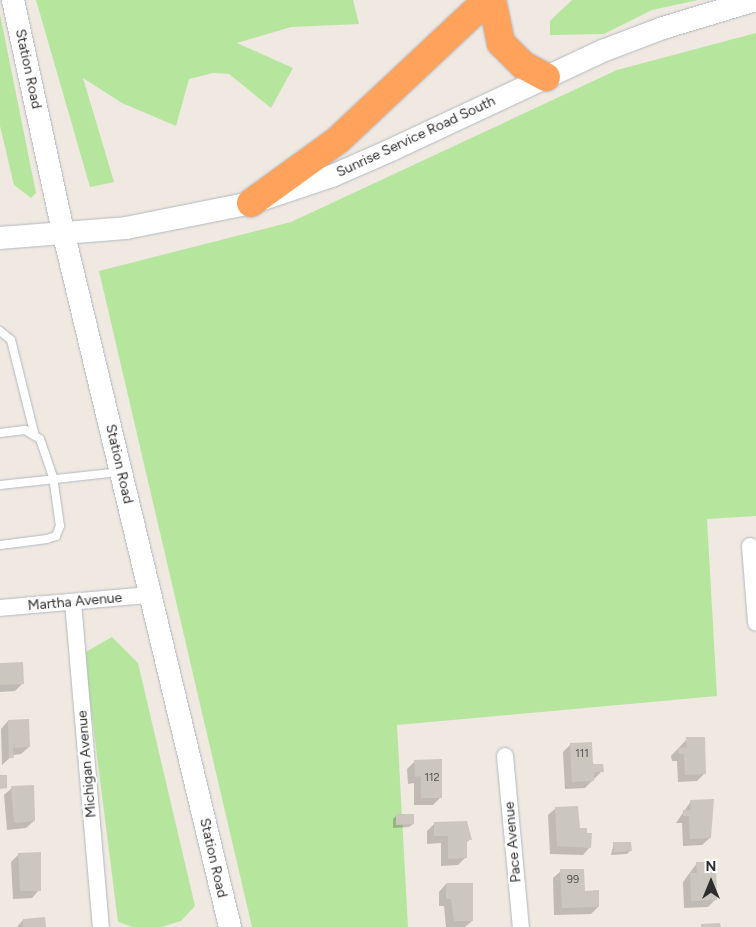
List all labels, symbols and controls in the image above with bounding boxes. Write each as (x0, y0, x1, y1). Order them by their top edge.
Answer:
street label: Station Road (11, 28, 45, 110)
street label: Sunrise Service Road South (334, 93, 498, 181)
street label: Station Road (102, 423, 136, 505)
street label: Martha Avenue (27, 590, 123, 614)
street label: Michigan Avenue (74, 710, 100, 818)
house number: 111 (575, 747, 589, 761)
house number: 112 (424, 771, 440, 785)
street label: Pace Avenue (501, 801, 525, 883)
street label: Station Road (196, 817, 230, 899)
north arrow (686, 857, 736, 907)
text: N (706, 858, 716, 875)
house number: 99 (567, 873, 579, 887)

